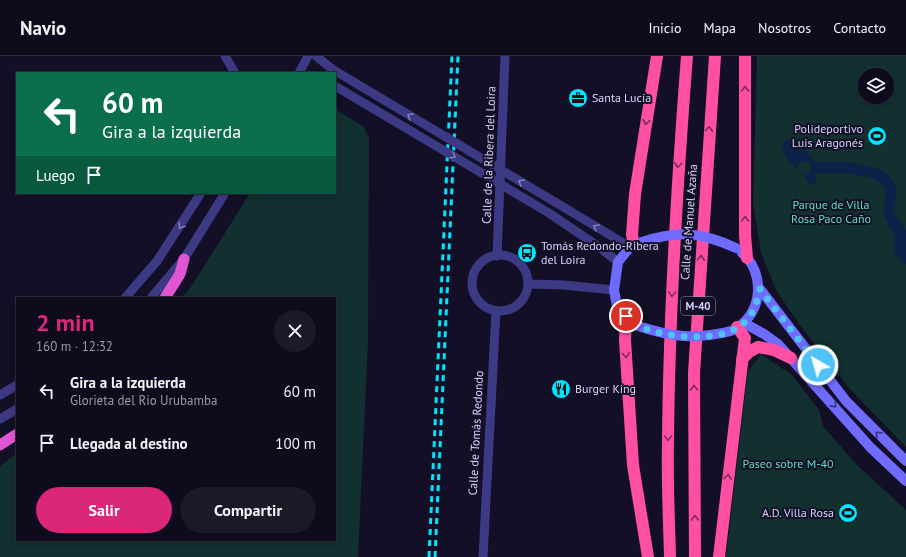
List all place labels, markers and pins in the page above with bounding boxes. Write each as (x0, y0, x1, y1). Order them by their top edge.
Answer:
office icon: Santa Lucía (567, 87, 589, 109)
place label: Santa Lucía (592, 90, 651, 105)
place label: Polideportivo Luis Aragonés (792, 121, 863, 150)
sports icon: Polideportivo Luis Aragonés (866, 125, 888, 147)
place label: Tomás Redondo-Ribera del Loira (541, 238, 659, 267)
bus stop icon: Tomás Redondo-Ribera del Loira (516, 242, 538, 264)
pin (609, 299, 643, 333)
restaurant icon: Burger King (550, 378, 572, 400)
place label: Burger King (575, 381, 636, 396)
sports icon: A.D. Villa Rosa (837, 502, 859, 524)
place label: A.D. Villa Rosa (762, 505, 834, 520)

